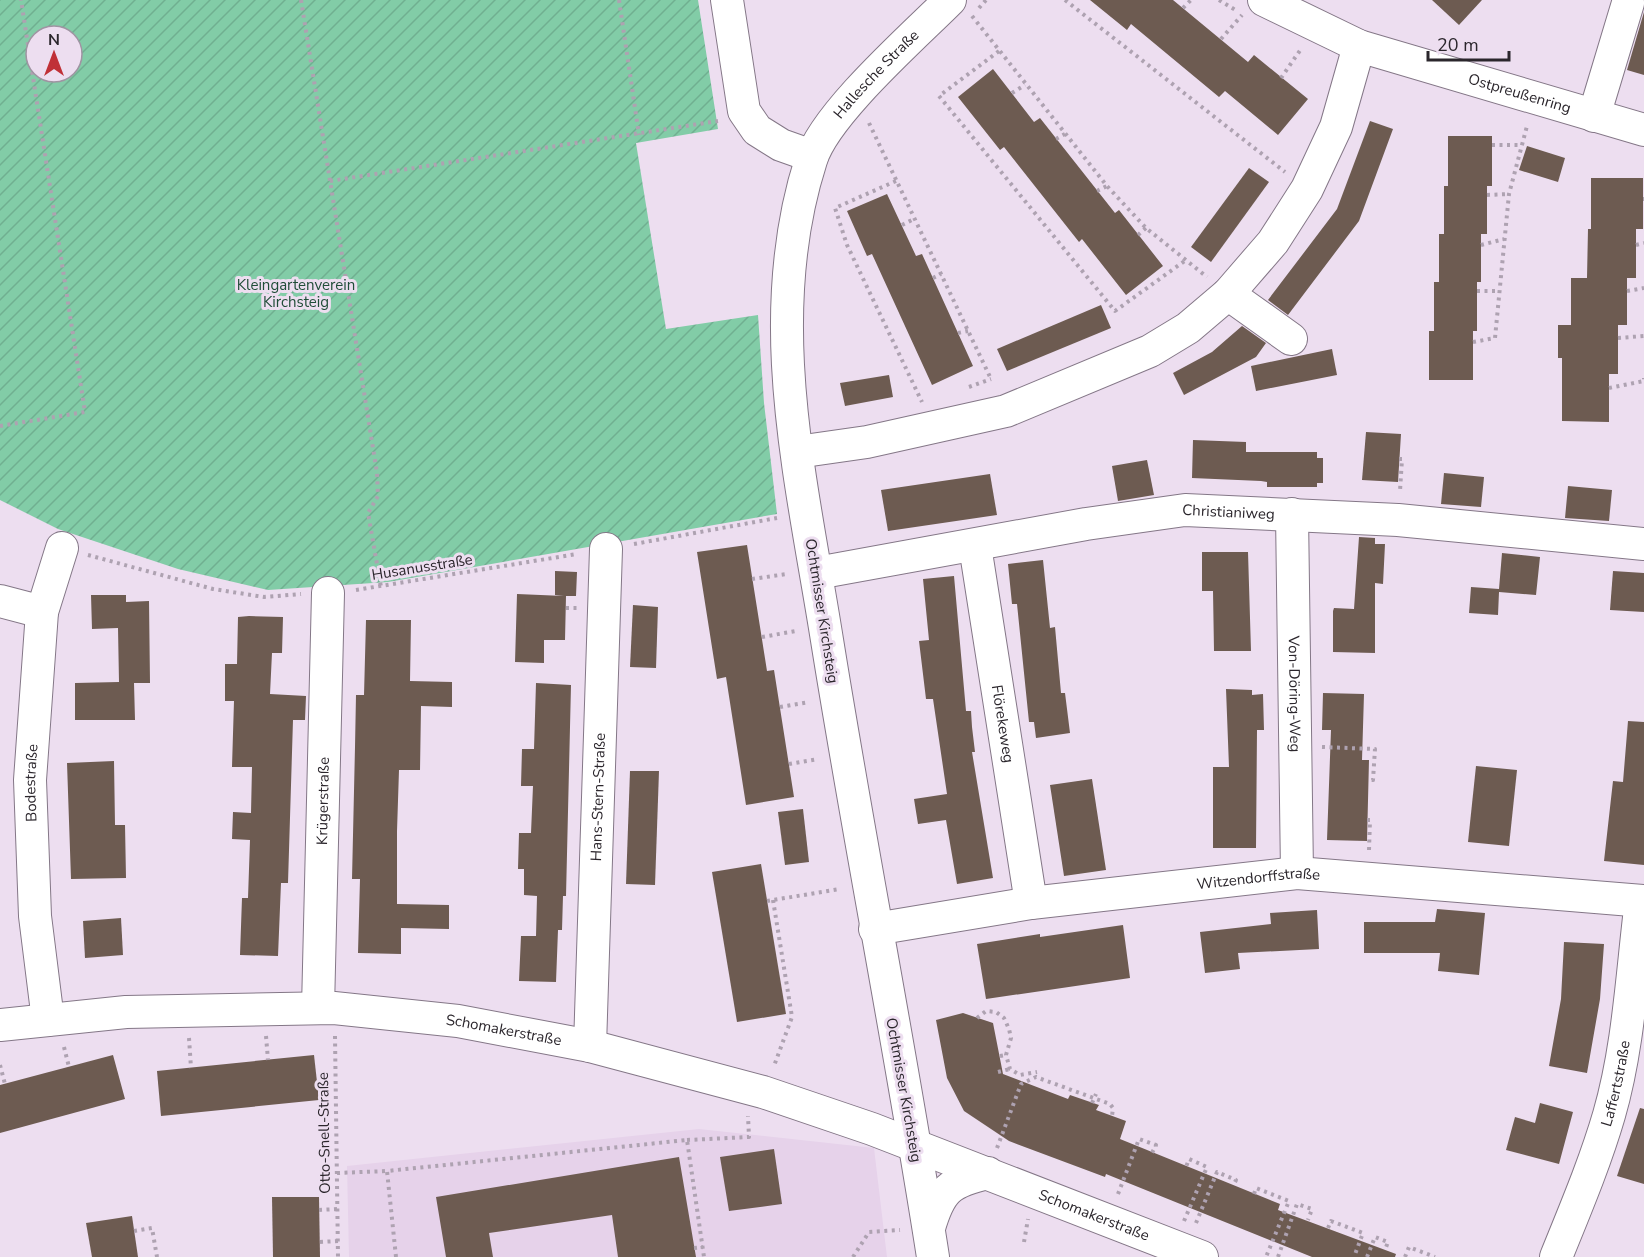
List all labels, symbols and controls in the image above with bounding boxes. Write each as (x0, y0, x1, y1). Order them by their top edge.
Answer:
north arrow (24, 24, 84, 84)
scale bar (1428, 24, 1509, 62)
street label: Hallesche Straße (829, 25, 923, 123)
text: N (48, 29, 60, 51)
text: 20 m (1437, 33, 1479, 57)
street label: Ostpreußenring (1466, 69, 1573, 118)
park label: Kleingartenverein Kirchsteig (237, 275, 355, 312)
street label: Christianiweg (1182, 500, 1275, 524)
street label: Ochtmisser Kirchsteig (801, 537, 843, 685)
street label: Husanusstraße (370, 549, 474, 585)
street label: Von-Döring-Weg (1284, 635, 1305, 752)
street label: Flörekeweg (987, 683, 1019, 764)
street label: Hans-Stern-Straße (586, 733, 610, 862)
street label: Bodestraße (20, 743, 43, 822)
street label: Krügerstraße (312, 757, 334, 845)
street label: Witzendorffstraße (1196, 863, 1321, 894)
street label: Schomakerstraße (445, 1010, 563, 1050)
street label: Ochtmisser Kirchsteig (881, 1016, 927, 1164)
street label: Laffertstraße (1596, 1039, 1635, 1129)
street label: Otto-Snell-Straße (313, 1072, 335, 1194)
street label: Schomakerstraße (1036, 1185, 1152, 1246)

